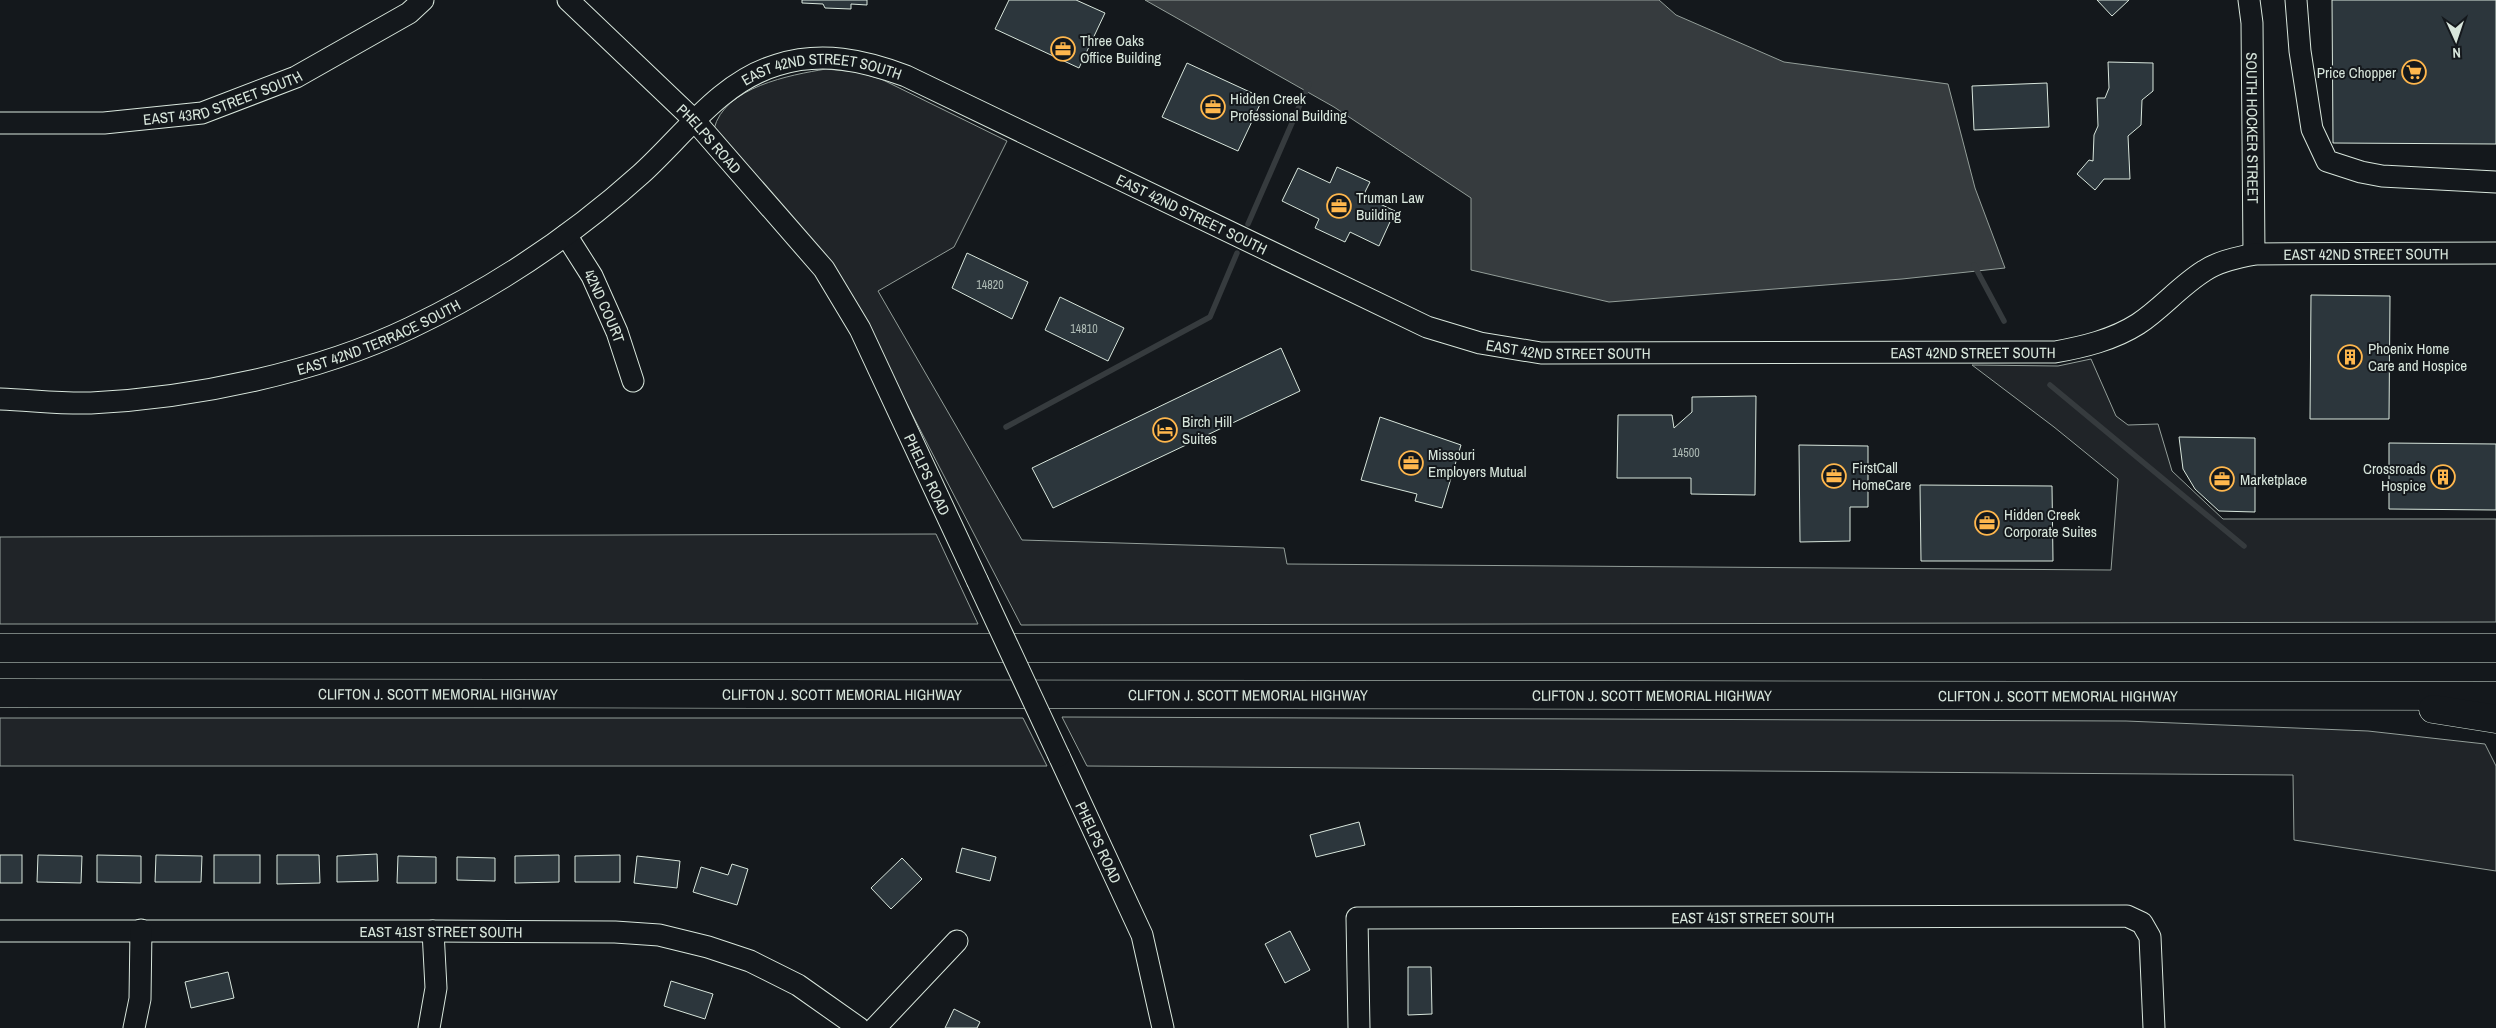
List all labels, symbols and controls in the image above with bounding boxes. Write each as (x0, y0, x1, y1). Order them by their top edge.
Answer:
north arrow (2431, 15, 2481, 65)
place label: Three Oaks Office Building (1080, 30, 1161, 68)
office icon: Three Oaks Office Building (1050, 36, 1076, 62)
text: N (2452, 44, 2461, 62)
street label: EAST 42ND STREET SOUTH (737, 48, 905, 90)
street label: SOUTH HOCKER STREET (2242, 52, 2264, 204)
supermarket icon: Price Chopper (2401, 59, 2427, 85)
place label: Price Chopper (2317, 62, 2396, 83)
street label: EAST 43RD STREET SOUTH (142, 65, 306, 129)
place label: Hidden Creek Professional Building (1230, 88, 1347, 126)
office icon: Hidden Creek Professional Building (1200, 94, 1226, 120)
street label: PHELPS ROAD (672, 99, 747, 178)
street label: EAST 42ND STREET SOUTH (1113, 168, 1271, 259)
place label: Truman Law Building (1356, 187, 1424, 225)
office icon: Truman Law Building (1326, 193, 1352, 219)
street label: EAST 42ND STREET SOUTH (2283, 243, 2449, 264)
street label: 42ND COURT (580, 265, 630, 346)
house number: 14820 (976, 277, 1004, 293)
street label: EAST 42ND TERRACE SOUTH (294, 294, 464, 380)
house number: 14810 (1070, 321, 1098, 337)
street label: EAST 42ND STREET SOUTH (1484, 334, 1651, 364)
place label: Phoenix Home Care and Hospice (2368, 338, 2467, 376)
street label: EAST 42ND STREET SOUTH (1890, 341, 2056, 363)
building icon: Phoenix Home Care and Hospice (2337, 344, 2363, 370)
place label: Birch Hill Suites (1182, 411, 1232, 449)
hotel icon: Birch Hill Suites (1152, 417, 1178, 443)
street label: PHELPS ROAD (900, 430, 956, 519)
place label: Missouri Employers Mutual (1428, 444, 1526, 482)
house number: 14500 (1672, 445, 1700, 461)
office icon: Missouri Employers Mutual (1398, 450, 1424, 476)
place label: FirstCall HomeCare (1852, 457, 1912, 495)
place label: Crossroads Hospice (2363, 458, 2426, 496)
office icon: FirstCall HomeCare (1821, 463, 1847, 489)
building icon: Crossroads Hospice (2430, 464, 2456, 490)
office icon: Marketplace (2209, 466, 2235, 492)
place label: Marketplace (2240, 469, 2307, 490)
place label: Hidden Creek Corporate Suites (2004, 504, 2097, 542)
office icon: Hidden Creek Corporate Suites (1974, 510, 2000, 536)
street label: CLIFTON J. SCOTT MEMORIAL HIGHWAY (318, 683, 559, 704)
street label: CLIFTON J. SCOTT MEMORIAL HIGHWAY (722, 683, 963, 705)
street label: CLIFTON J. SCOTT MEMORIAL HIGHWAY (1128, 684, 1369, 705)
street label: CLIFTON J. SCOTT MEMORIAL HIGHWAY (1532, 684, 1773, 706)
street label: CLIFTON J. SCOTT MEMORIAL HIGHWAY (1938, 685, 2179, 706)
street label: PHELPS ROAD (1071, 798, 1127, 886)
street label: EAST 41ST STREET SOUTH (1671, 906, 1834, 928)
street label: EAST 41ST STREET SOUTH (360, 921, 523, 942)

